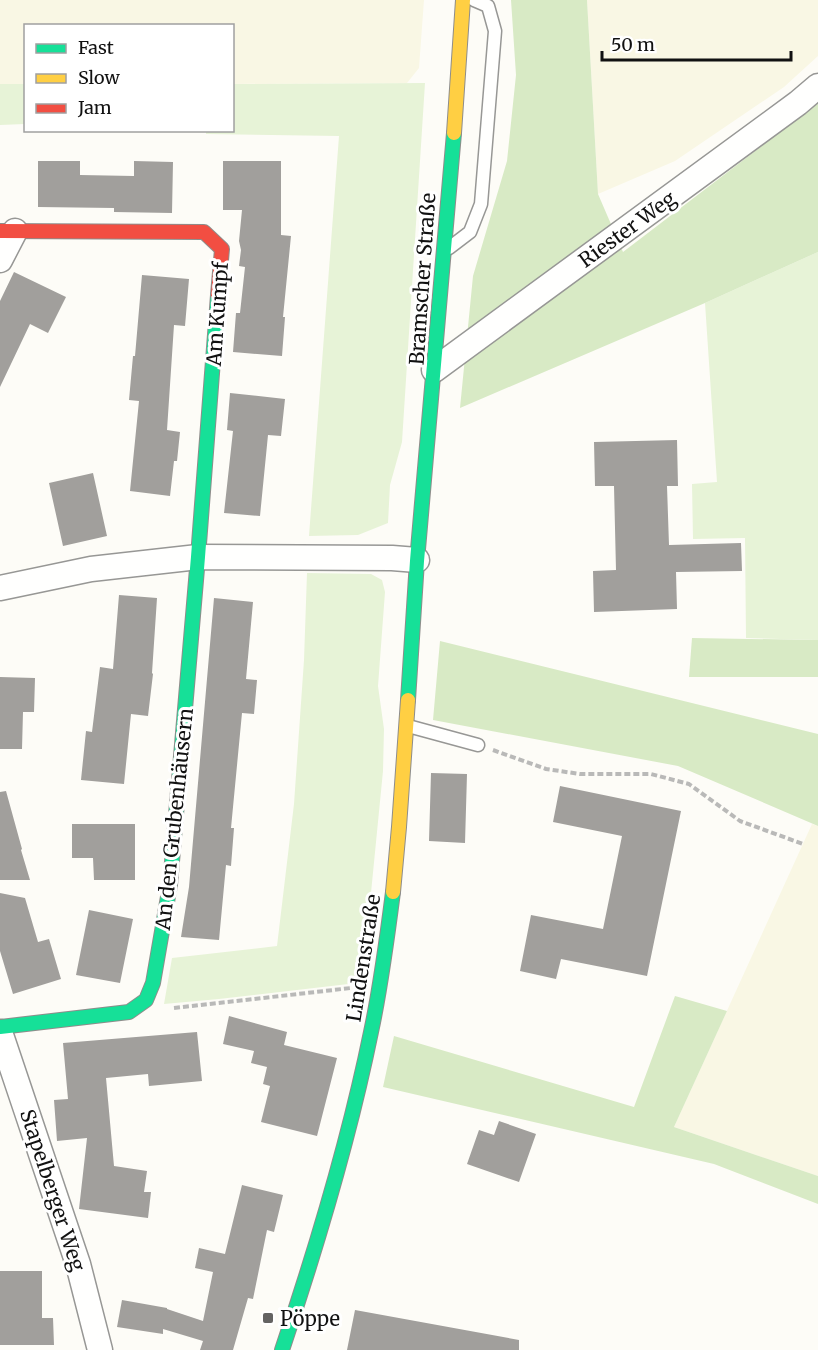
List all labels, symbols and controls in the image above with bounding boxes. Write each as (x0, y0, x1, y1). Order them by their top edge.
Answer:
legend (24, 24, 234, 132)
scale bar (602, 24, 791, 62)
text: 50 m (611, 33, 655, 56)
text: Fast (78, 36, 114, 59)
text: Slow (78, 66, 121, 89)
text: Jam (77, 96, 112, 119)
street label: Riester Weg (574, 185, 680, 273)
street label: Bramscher Straße (404, 192, 440, 366)
street label: Am Kumpf (201, 260, 233, 368)
street label: An den Grubenhäusern (150, 707, 198, 932)
street label: Lindenstraße (341, 892, 385, 1024)
street label: Stapelberger Weg (15, 1106, 91, 1274)
place label: Pöppe (280, 1306, 340, 1331)
marker: Pöppe (261, 1311, 275, 1325)

